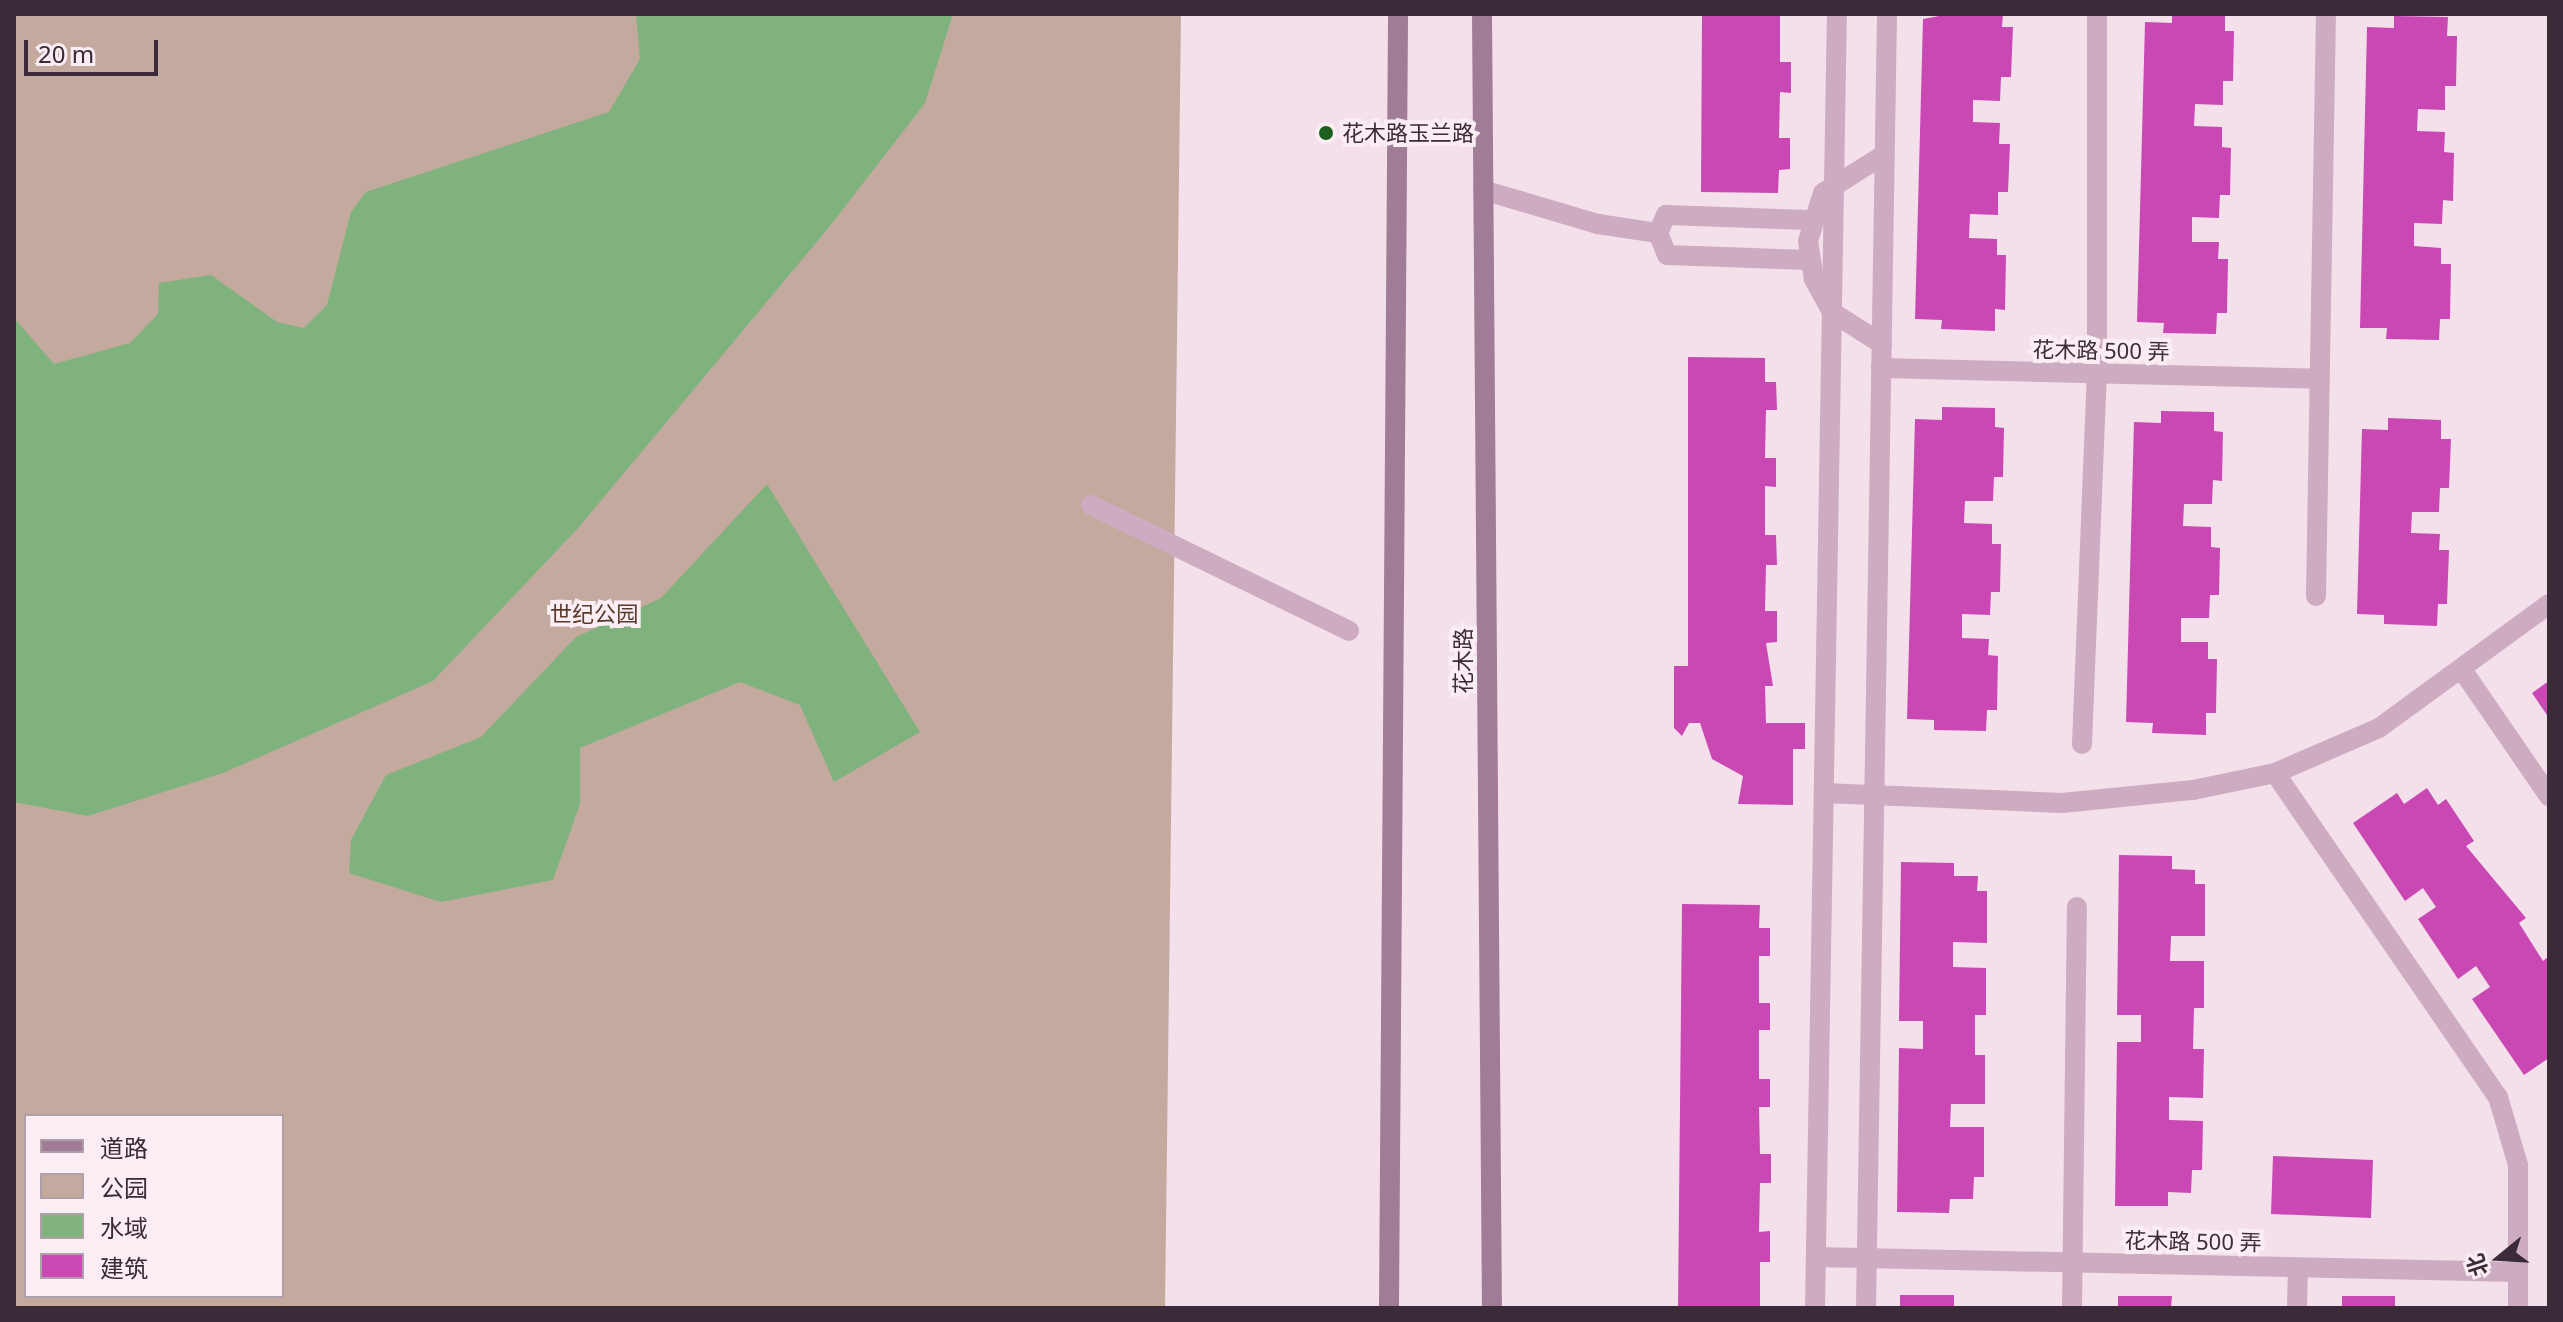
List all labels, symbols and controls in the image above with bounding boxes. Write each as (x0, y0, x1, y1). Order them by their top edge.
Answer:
scale bar (28, 24, 162, 74)
text: 20 m (38, 37, 94, 70)
place label: 花木路玉兰路 (1342, 120, 1474, 146)
marker: 花木路玉兰路 (1317, 124, 1335, 142)
street label: 花木路 500 弄 (2032, 336, 2170, 364)
park label: 世纪公园 (550, 601, 638, 627)
street label: 花木路 (1450, 628, 1476, 694)
legend (24, 1114, 284, 1298)
text: 道路 (100, 1131, 148, 1164)
text: 公园 (100, 1171, 148, 1204)
text: 水域 (100, 1211, 148, 1244)
north arrow (2459, 1218, 2539, 1298)
street label: 花木路 500 弄 (2124, 1227, 2262, 1255)
text: 北 (2459, 1250, 2494, 1281)
text: 建筑 (100, 1251, 148, 1284)

